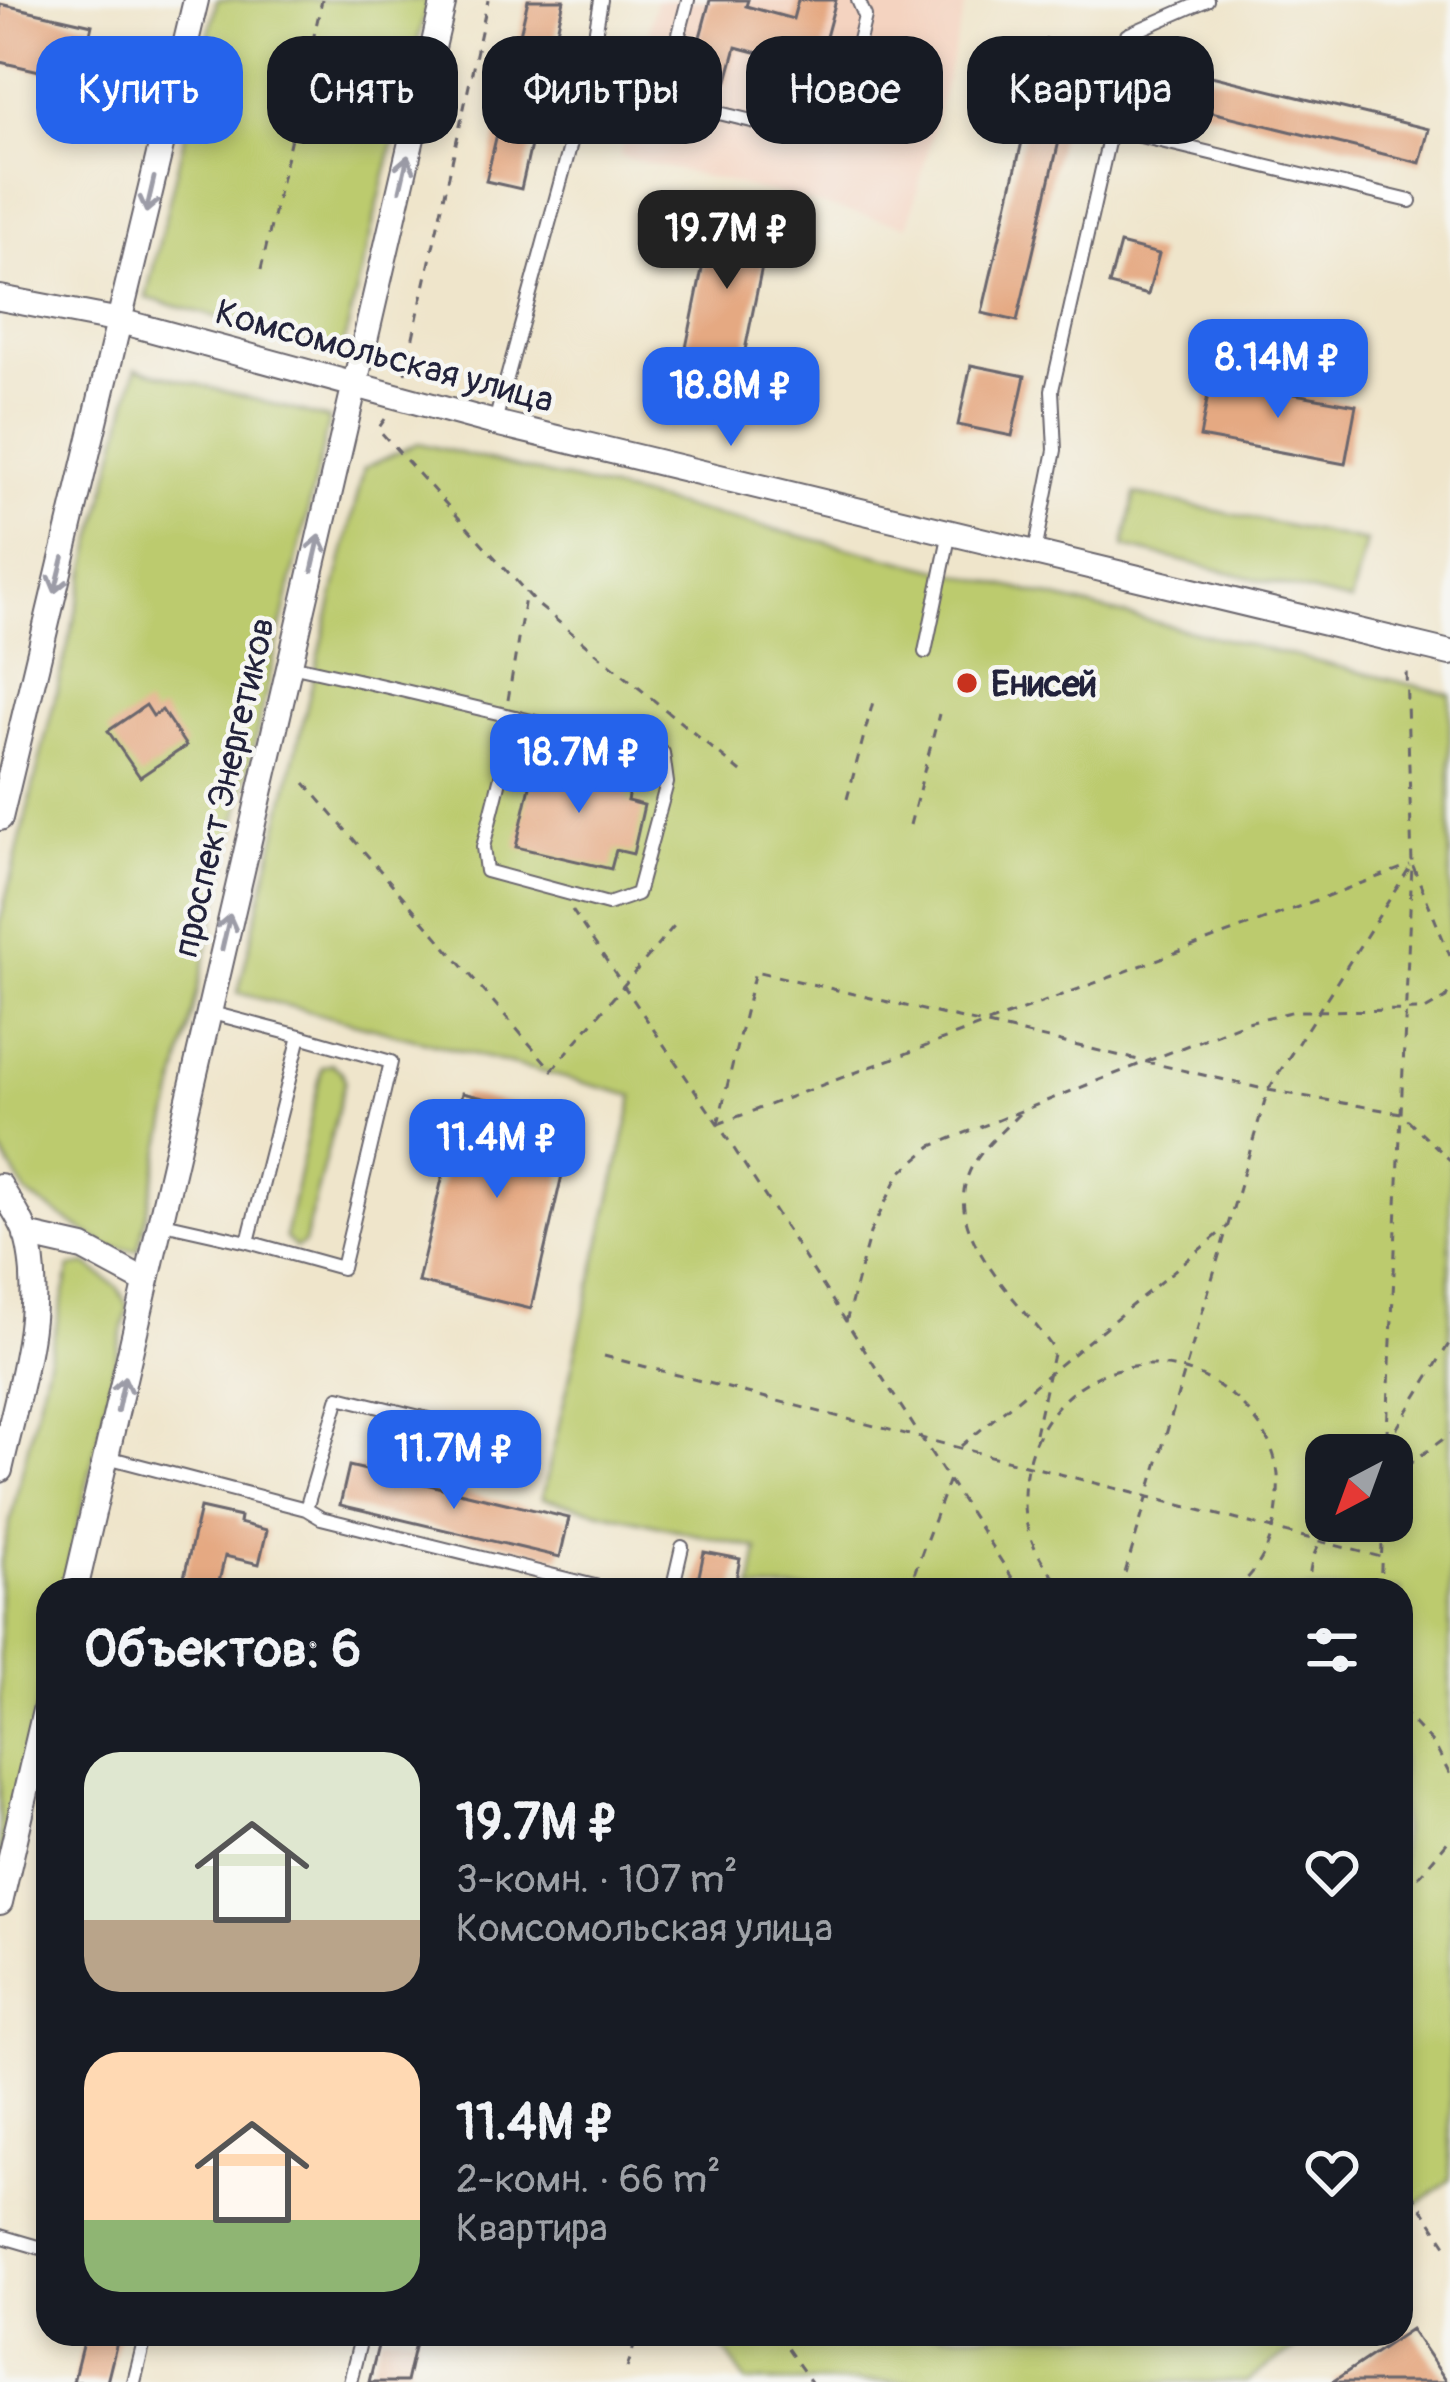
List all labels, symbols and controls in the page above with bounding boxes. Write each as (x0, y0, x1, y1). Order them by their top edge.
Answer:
chip: Купить (36, 36, 243, 144)
chip: Снять (267, 36, 458, 144)
chip: Фильтры (482, 36, 722, 144)
chip: Новое (746, 36, 943, 144)
chip: Квартира (967, 36, 1214, 144)
one-way arrow (394, 154, 416, 192)
one-way arrow (138, 176, 160, 214)
pin: 19.7M ₽ (616, 190, 838, 292)
text: 19.7M ₽ (665, 204, 789, 253)
street label: Комсомольская улица (211, 290, 558, 423)
pin: 8.14M ₽ (1167, 319, 1389, 421)
text: 8.14M ₽ (1215, 333, 1341, 382)
pin: 18.8M ₽ (620, 347, 842, 449)
text: 18.8M ₽ (669, 361, 793, 410)
one-way arrow (305, 534, 328, 572)
one-way arrow (46, 555, 69, 593)
street label: проспект Энергетиков (163, 613, 285, 962)
place label: Енисей (991, 662, 1097, 707)
marker: Енисей (954, 670, 980, 696)
pin: 18.7M ₽ (468, 714, 690, 816)
text: 18.7M ₽ (517, 728, 641, 777)
one-way arrow (216, 914, 238, 952)
pin: 11.4M ₽ (386, 1099, 608, 1201)
text: 11.4M ₽ (436, 1113, 558, 1162)
one-way arrow (110, 1376, 133, 1414)
pin: 11.7M ₽ (343, 1410, 565, 1512)
text: 11.7M ₽ (394, 1424, 514, 1473)
north arrow (1305, 1434, 1413, 1542)
map controls (1305, 1434, 1413, 1542)
icon: filters (1299, 1617, 1365, 1683)
text: Объектов: 6 (84, 1618, 361, 1682)
text: 19.7M ₽ (456, 1791, 619, 1855)
icon: home (180, 1800, 324, 1944)
icon: heart (1299, 1839, 1365, 1905)
text: 3-комн. · 107 m² (456, 1855, 738, 1904)
text: Комсомольская улица (456, 1904, 833, 1953)
text: 11.4M ₽ (456, 2091, 615, 2155)
icon: home (180, 2100, 324, 2244)
icon: heart (1299, 2139, 1365, 2205)
text: 2-комн. · 66 m² (456, 2155, 721, 2204)
text: Квартира (456, 2204, 608, 2253)

